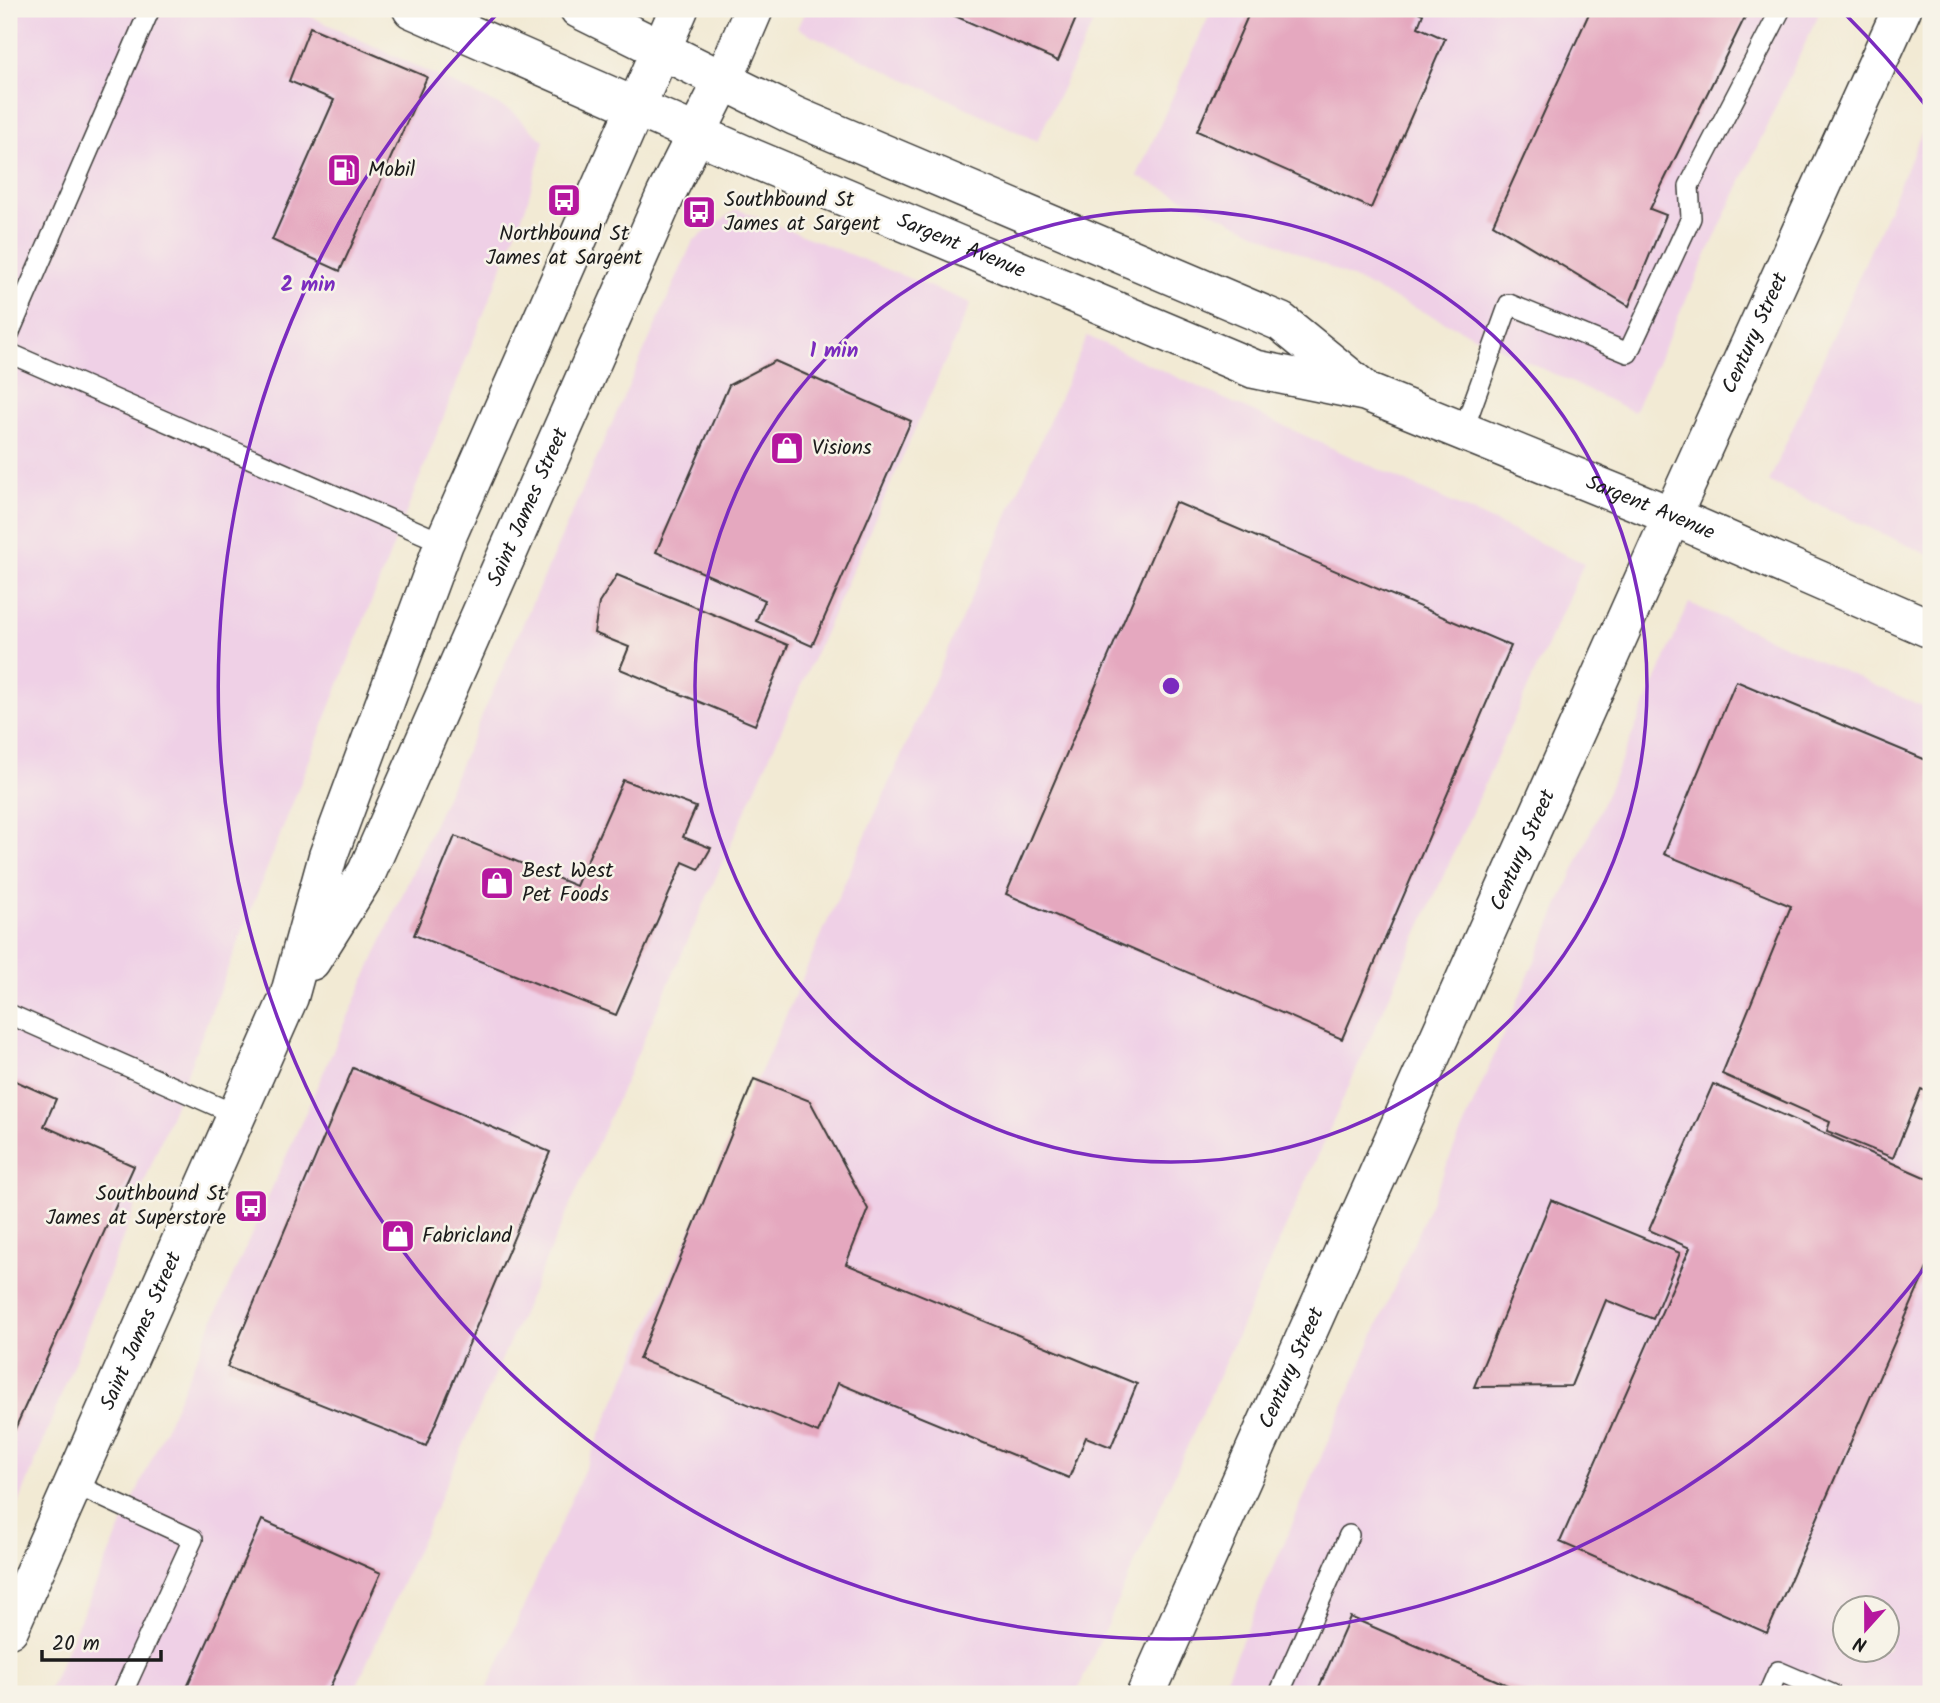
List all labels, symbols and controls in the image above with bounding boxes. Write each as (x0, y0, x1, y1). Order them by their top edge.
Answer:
fuel station icon: Mobil (325, 151, 363, 189)
place label: Mobil (368, 154, 415, 187)
bus stop icon: Northbound St James at Sargent (545, 181, 583, 219)
place label: Southbound St James at Sargent (724, 184, 881, 241)
bus stop icon: Southbound St James at Sargent (680, 193, 718, 231)
street label: Sargent Avenue (892, 204, 1031, 288)
place label: Northbound St James at Sargent (486, 218, 643, 275)
street label: Century Street (1713, 266, 1797, 399)
text: 2 min (281, 269, 335, 302)
text: 1 min (810, 335, 858, 368)
street label: Saint James Street (478, 422, 578, 592)
shop icon: Visions (768, 429, 806, 467)
place label: Visions (812, 432, 872, 465)
street label: Sargent Avenue (1581, 466, 1721, 549)
centre of rings (1159, 674, 1183, 698)
street label: Century Street (1481, 783, 1565, 916)
place label: Best West Pet Foods (522, 855, 614, 912)
shop icon: Best West Pet Foods (478, 864, 516, 902)
place label: Southbound St James at Superstore (46, 1178, 227, 1235)
bus stop icon: Southbound St James at Superstore (232, 1187, 270, 1225)
shop icon: Fabricland (379, 1217, 417, 1255)
place label: Fabricland (422, 1220, 512, 1253)
street label: Saint James Street (91, 1246, 191, 1415)
street label: Century Street (1250, 1301, 1333, 1434)
north arrow (1832, 1594, 1902, 1664)
scale bar (42, 1619, 161, 1663)
text: N (1850, 1627, 1872, 1659)
text: 20 m (52, 1628, 100, 1661)

